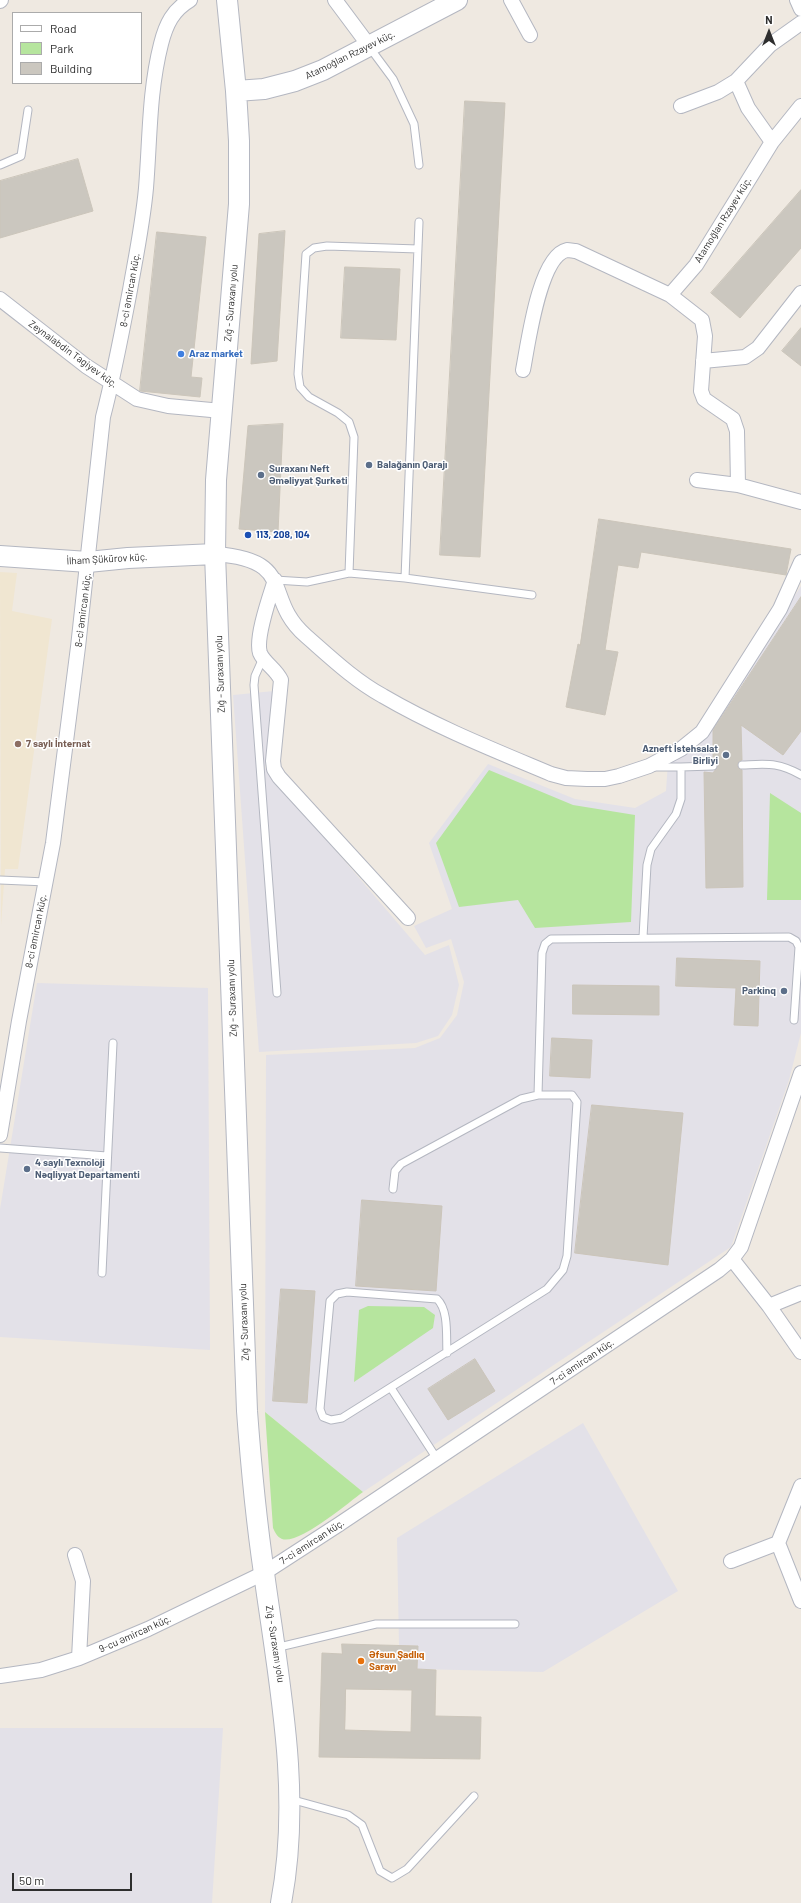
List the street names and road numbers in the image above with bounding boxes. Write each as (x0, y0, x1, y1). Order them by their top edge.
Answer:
street label: Atamoğlan Rzayev küç. (303, 28, 397, 82)
street label: Atamoğlan Rzayev küç. (692, 175, 754, 265)
street label: 8-ci Əmircan küç. (118, 252, 142, 328)
street label: Zığ - Suraxanı yolu (222, 264, 240, 342)
street label: Zeynalabdin Tagiyev küç. (26, 318, 120, 390)
street label: İlham Şükürov küç. (66, 551, 148, 567)
street label: 8-ci Əmircan küç. (72, 572, 94, 648)
street label: Zığ - Suraxanı yolu (213, 635, 227, 713)
street label: 8-ci Əmircan küç. (23, 893, 49, 969)
street label: Zığ - Suraxanı yolu (225, 959, 239, 1037)
street label: Zığ - Suraxanı yolu (237, 1283, 251, 1361)
street label: 7-ci Əmircan küç. (548, 1336, 616, 1388)
street label: 7-ci Əmircan küç. (277, 1517, 347, 1567)
street label: Zığ - Suraxanı yolu (263, 1605, 287, 1683)
street label: 9-cu Əmircan küç. (97, 1613, 173, 1655)

